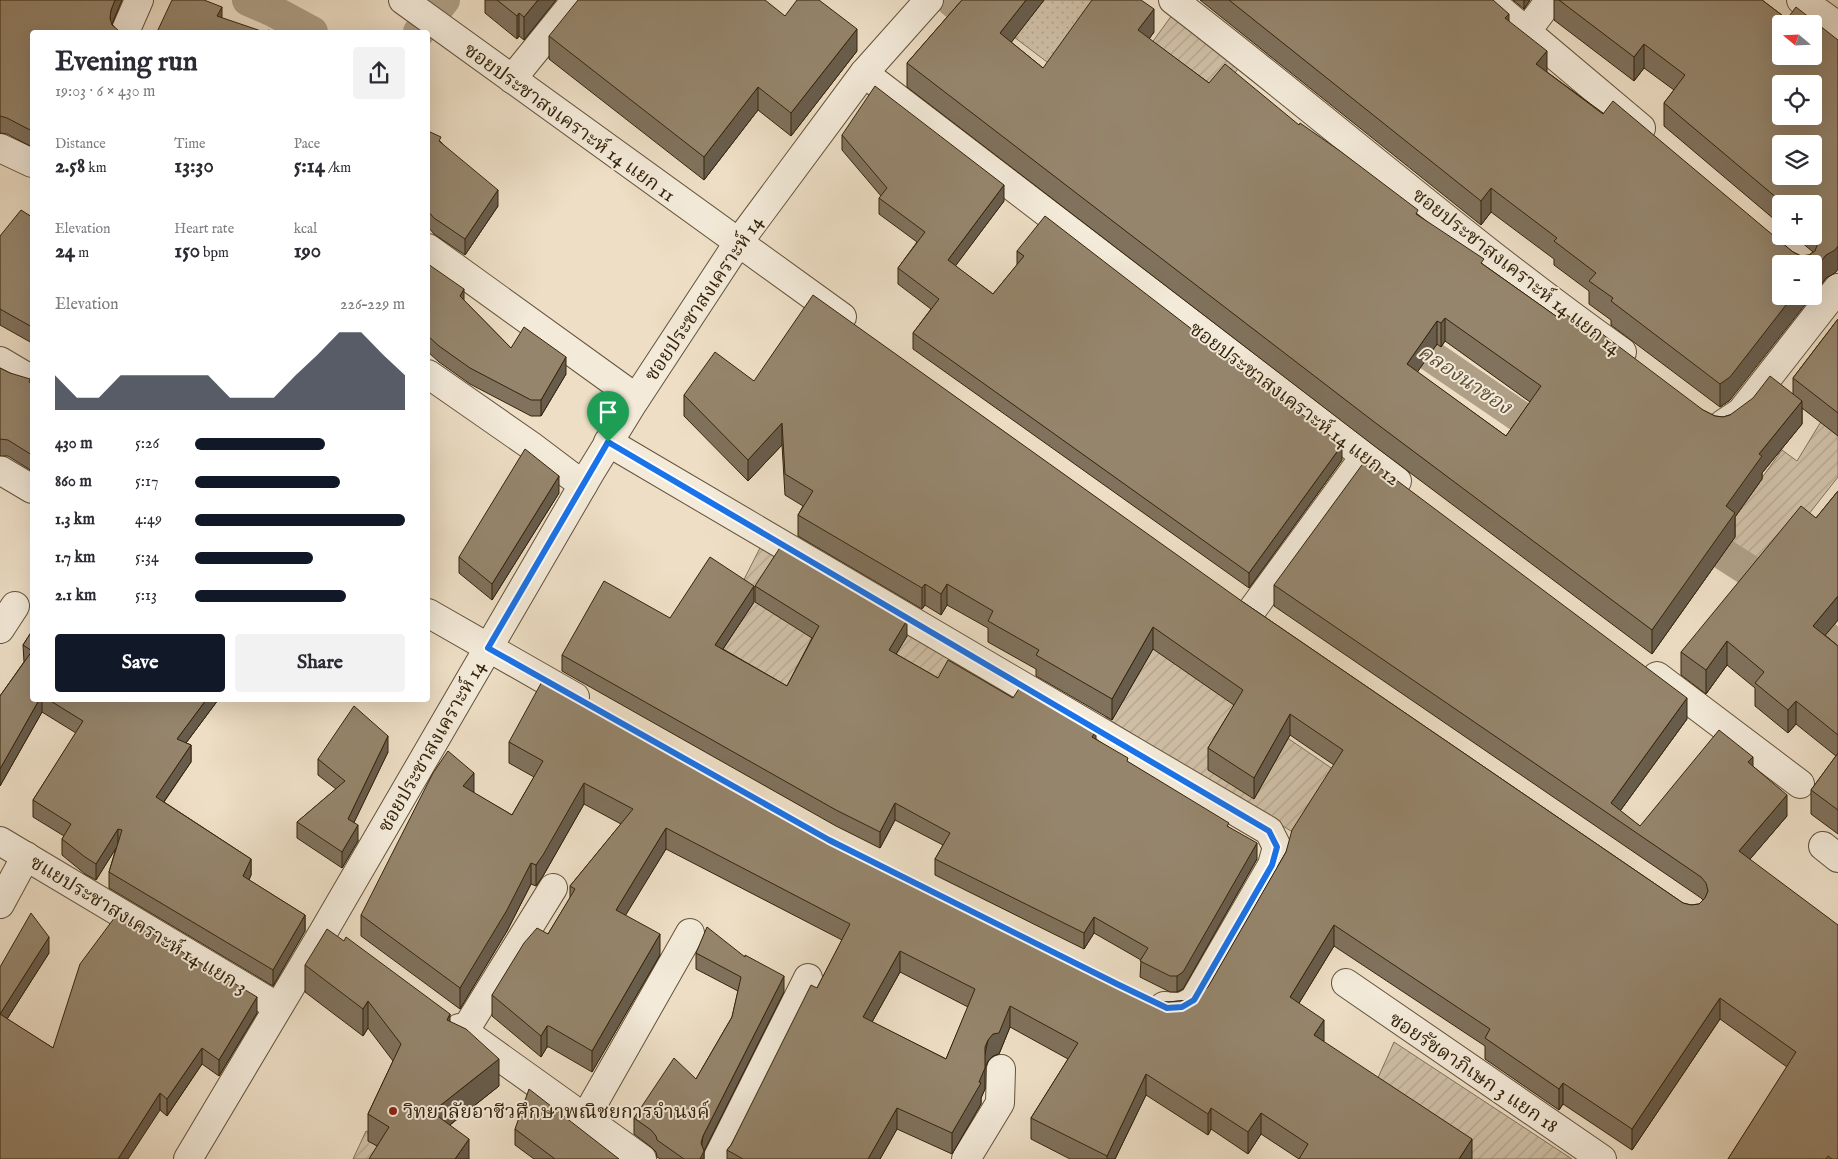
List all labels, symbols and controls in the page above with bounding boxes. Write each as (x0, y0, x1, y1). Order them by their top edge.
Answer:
north arrow (1772, 15, 1822, 65)
map controls (1772, 15, 1822, 305)
street label: ซอยประชาสงเคราะห์ 14 แยก 11 (458, 38, 680, 208)
text: Evening run (55, 45, 198, 80)
button: share (353, 47, 405, 99)
button: locate (1772, 75, 1822, 125)
text: 19:03 · 6 × 430 m (55, 82, 155, 102)
text: Distance (55, 135, 106, 153)
text: Time (174, 135, 205, 153)
text: Pace (294, 135, 320, 153)
button: layers (1772, 135, 1822, 185)
text: 2.58 (55, 153, 85, 180)
text: 13:30 (174, 153, 214, 180)
text: 5:14 (294, 153, 325, 180)
text: km (85, 159, 107, 177)
text: /km (325, 159, 351, 177)
street label: ซอยประชาสงเคราะห์ 14 แยก 14 (1407, 183, 1626, 362)
button: + (1772, 195, 1822, 245)
street label: ซอยประชาสงเคราะห์ 14 (639, 211, 769, 387)
text: Elevation (55, 220, 111, 238)
text: Heart rate (174, 220, 234, 238)
text: kcal (294, 220, 317, 238)
text: 24 (55, 238, 75, 265)
text: 150 (174, 238, 200, 265)
text: 190 (294, 238, 321, 265)
text: m (75, 244, 89, 262)
text: bpm (200, 244, 229, 262)
button: − (1772, 255, 1822, 305)
text: Elevation (55, 295, 118, 315)
text: 226–229 m (340, 295, 405, 315)
street label: ซอยประชาสงเคราะห์ 14 แยก 12 (1184, 317, 1404, 492)
water label: คลองนาซอง (1412, 339, 1517, 422)
pin (587, 391, 629, 442)
icon: arrive (594, 398, 622, 426)
text: 430 m (55, 434, 93, 454)
text: 5:26 (135, 434, 159, 454)
text: 860 m (55, 472, 92, 492)
text: 5:17 (135, 472, 158, 492)
text: 1.3 km (55, 510, 95, 530)
text: 4:49 (135, 510, 162, 530)
text: 1.7 km (55, 548, 95, 568)
text: 5:34 (135, 548, 159, 568)
text: 2.1 km (55, 586, 96, 606)
text: 5:13 (135, 586, 157, 606)
button: Save (55, 634, 225, 692)
button: Share (235, 634, 405, 692)
street label: ซอยประชาสงเคราะห์ 14 (373, 656, 492, 837)
street label: ซแยประชาสงเคราะห์ 14 แยก 3 (25, 850, 252, 1000)
street label: ซอยรัชดาภิเษก 3 แยก 18 (1384, 1007, 1562, 1139)
place label: วิทยาลัยอาชีวศึกษาพณิชยการจำนงค์ (403, 1100, 710, 1125)
marker: วิทยาลัยอาชีวศึกษาพณิชยการจำนงค์ (387, 1105, 399, 1117)

